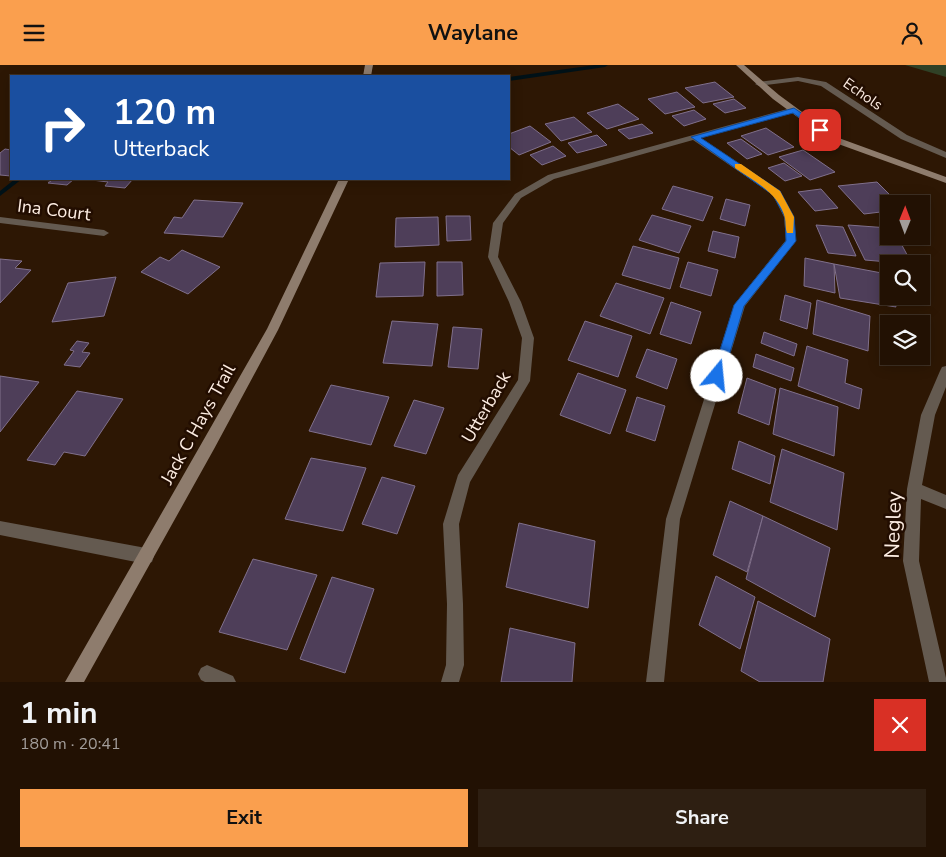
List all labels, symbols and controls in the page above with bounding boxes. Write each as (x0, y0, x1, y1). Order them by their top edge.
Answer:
text: Waylane (428, 18, 518, 48)
icon: menu (20, 19, 48, 47)
icon: person (898, 19, 926, 47)
street label: Echols (839, 73, 887, 115)
text: 120 m (113, 89, 216, 136)
icon: right (30, 95, 95, 160)
pin (799, 109, 841, 151)
icon: arrive (806, 116, 834, 144)
text: Utterback (113, 134, 209, 164)
street label: Ina Court (16, 194, 93, 226)
north arrow (880, 195, 930, 245)
map controls (880, 195, 930, 365)
button: search (880, 255, 930, 305)
button: layers (880, 315, 930, 365)
position arrow (690, 349, 742, 401)
street label: Jack C Hays Trail (154, 359, 241, 489)
street label: Utterback (456, 366, 517, 447)
street label: Negley (878, 491, 908, 559)
text: 1 min (20, 693, 98, 734)
button: close (874, 699, 926, 751)
text: 180 m · 20:41 (20, 733, 121, 755)
button: Exit (20, 789, 468, 847)
button: Share (478, 789, 926, 847)

